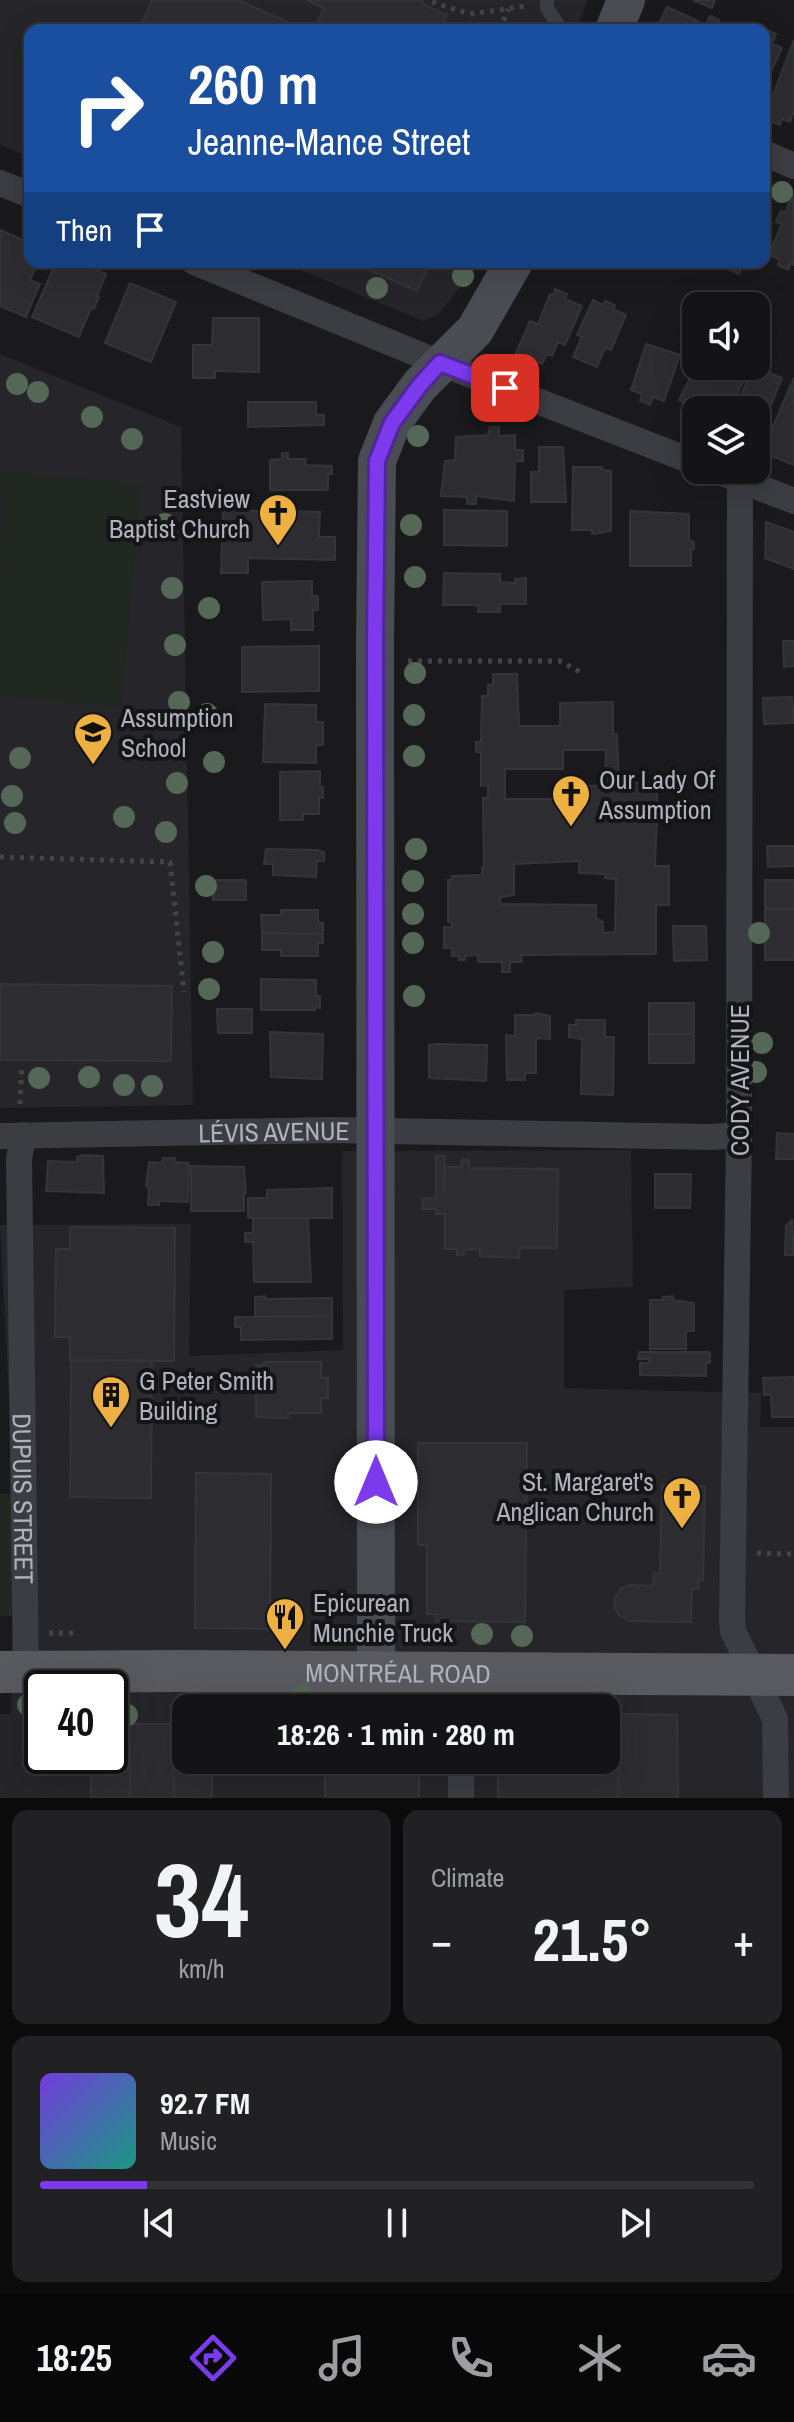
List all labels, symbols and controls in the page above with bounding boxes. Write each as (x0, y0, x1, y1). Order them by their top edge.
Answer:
text: 260 m (188, 46, 318, 121)
icon: right (56, 56, 160, 160)
text: Jeanne-Mance Street (188, 118, 470, 166)
icon: arrive (128, 208, 172, 252)
text: Then (56, 210, 112, 250)
map controls (682, 292, 770, 484)
button: sound (682, 292, 770, 380)
pin (471, 354, 539, 422)
icon: arrive (483, 366, 527, 410)
button: layers (682, 396, 770, 484)
place label: Eastview Baptist Church (109, 481, 251, 546)
church icon: Eastview Baptist Church (257, 492, 299, 547)
place label: Assumption School (120, 700, 234, 765)
school or university icon: Assumption School (72, 711, 114, 766)
place label: Our Lady Of Assumption (598, 762, 715, 827)
church icon: Our Lady Of Assumption (550, 773, 592, 828)
street label: CODY AVENUE (722, 1004, 757, 1156)
street label: LÉVIS AVENUE (198, 1112, 350, 1150)
place label: G Peter Smith Building (139, 1363, 274, 1428)
building icon: G Peter Smith Building (90, 1374, 132, 1429)
street label: DUPUIS STREET (5, 1413, 42, 1584)
position arrow (334, 1440, 418, 1524)
place label: St. Margaret's Anglican Church (495, 1464, 654, 1529)
church icon: St. Margaret's Anglican Church (661, 1475, 703, 1530)
place label: Epicurean Munchie Truck (313, 1585, 453, 1650)
restaurant icon: Epicurean Munchie Truck (264, 1596, 306, 1651)
street label: MONTRÉAL ROAD (305, 1654, 491, 1691)
speed limit sign: 40 (24, 1670, 128, 1774)
text: 18:26 · 1 min · 280 m (277, 1714, 515, 1754)
text: 34 (154, 1829, 249, 1969)
text: Climate (431, 1860, 504, 1895)
text: 21.5° (533, 1899, 652, 1980)
text: − (431, 1910, 452, 1970)
text: + (733, 1910, 754, 1970)
text: km/h (178, 1951, 225, 1986)
text: 92.7 FM (160, 2083, 250, 2123)
text: Music (160, 2123, 217, 2158)
icon: previous (137, 2201, 181, 2245)
icon: pause (375, 2201, 419, 2245)
icon: next (613, 2201, 657, 2245)
icon: directions (185, 2330, 241, 2386)
icon: music (314, 2330, 370, 2386)
icon: phone (443, 2330, 499, 2386)
icon: climate (572, 2330, 628, 2386)
icon: car (701, 2330, 757, 2386)
text: 18:25 (37, 2334, 112, 2382)

